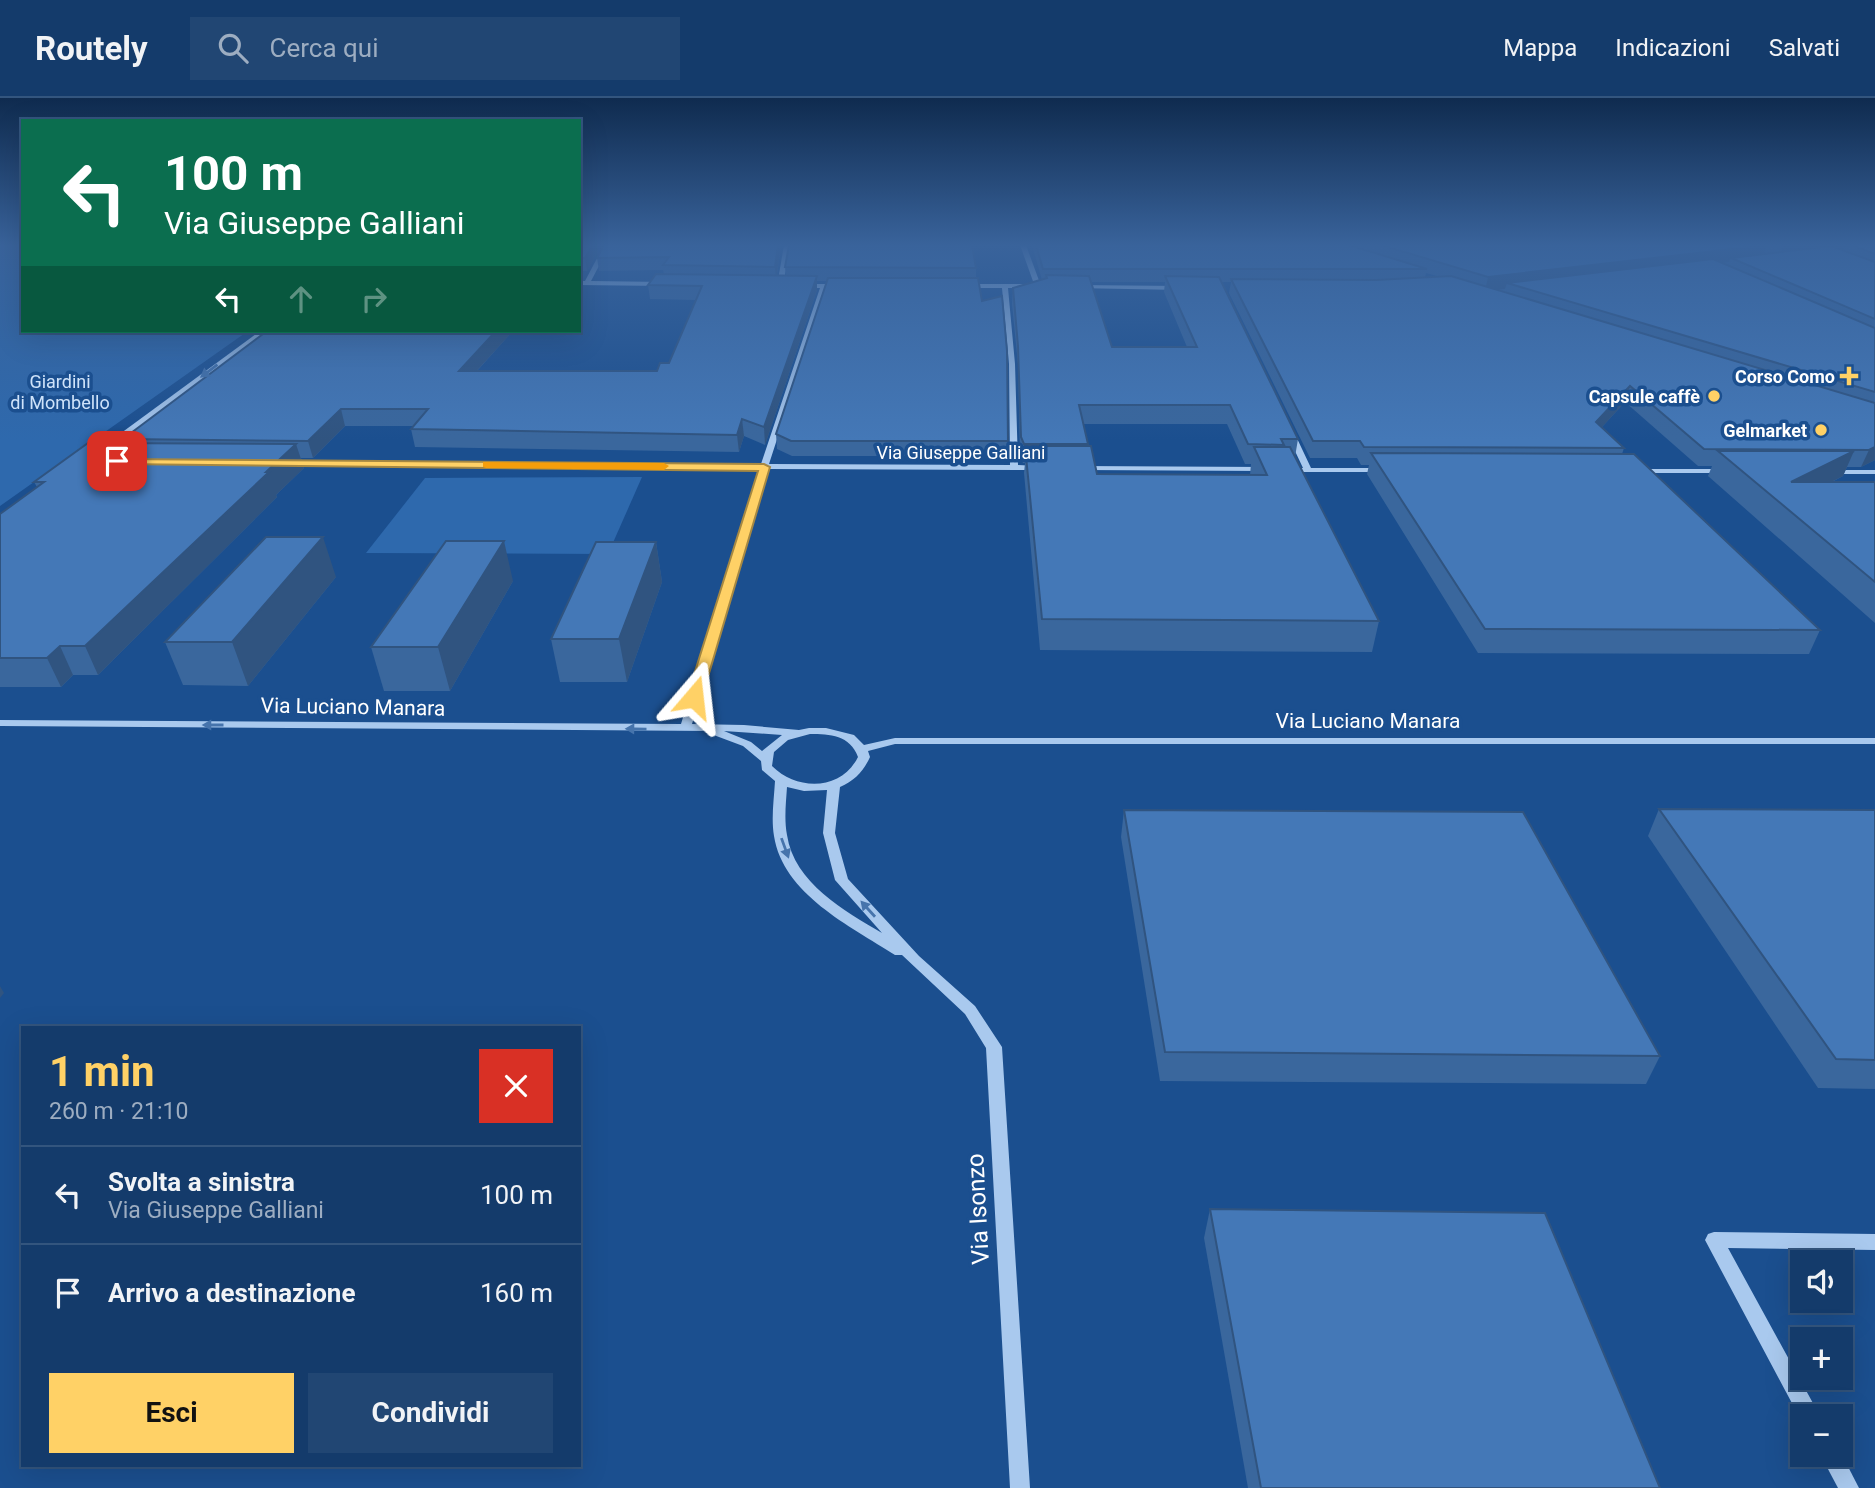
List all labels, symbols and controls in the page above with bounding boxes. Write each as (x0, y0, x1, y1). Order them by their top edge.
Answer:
search box (190, 17, 680, 80)
text: Routely (35, 29, 148, 68)
icon: search (214, 29, 252, 67)
text: Cerca qui (270, 33, 379, 63)
text: Mappa (1503, 34, 1577, 62)
text: Indicazioni (1615, 34, 1731, 62)
text: Salvati (1769, 34, 1840, 62)
text: 100 m (164, 145, 303, 202)
icon: left (49, 147, 140, 238)
text: Via Giuseppe Galliani (164, 204, 464, 242)
icon: left (209, 280, 247, 318)
icon: ahead (282, 280, 320, 318)
icon: right (355, 280, 393, 318)
one-way arrow (200, 364, 218, 378)
place label: Corso Como (1735, 366, 1835, 387)
marker: Corso Como (1841, 368, 1857, 384)
park label: Giardini di Mombello (10, 371, 110, 413)
place label: Capsule caffè (1589, 386, 1700, 407)
marker: Capsule caffè (1706, 388, 1722, 404)
place label: Gelmarket (1723, 420, 1807, 441)
marker: Gelmarket (1813, 422, 1829, 438)
pin (87, 431, 147, 491)
icon: arrive (98, 442, 136, 480)
street label: Via Giuseppe Galliani (876, 442, 1046, 463)
position arrow (657, 660, 731, 734)
street label: Via Luciano Manara (260, 693, 446, 721)
street label: Via Luciano Manara (1276, 709, 1460, 733)
one-way arrow (202, 719, 224, 731)
one-way arrow (625, 723, 647, 735)
one-way arrow (780, 838, 791, 859)
one-way arrow (861, 901, 876, 918)
text: 1 min (49, 1047, 155, 1096)
button: close (479, 1049, 553, 1123)
text: 260 m · 21:10 (49, 1098, 188, 1125)
street label: Via Isonzo (961, 1153, 995, 1265)
text: Svolta a sinistra (108, 1167, 295, 1197)
icon: left (49, 1176, 87, 1214)
text: 100 m (480, 1180, 553, 1210)
text: Via Giuseppe Galliani (108, 1197, 324, 1224)
map controls (1790, 1250, 1853, 1467)
button: sound (1790, 1250, 1853, 1313)
icon: arrive (49, 1274, 87, 1312)
text: Arrivo a destinazione (108, 1278, 355, 1308)
text: 160 m (480, 1278, 553, 1308)
button: + (1790, 1327, 1853, 1390)
button: Esci (49, 1373, 294, 1453)
button: Condividi (308, 1373, 553, 1453)
button: − (1790, 1404, 1853, 1467)

